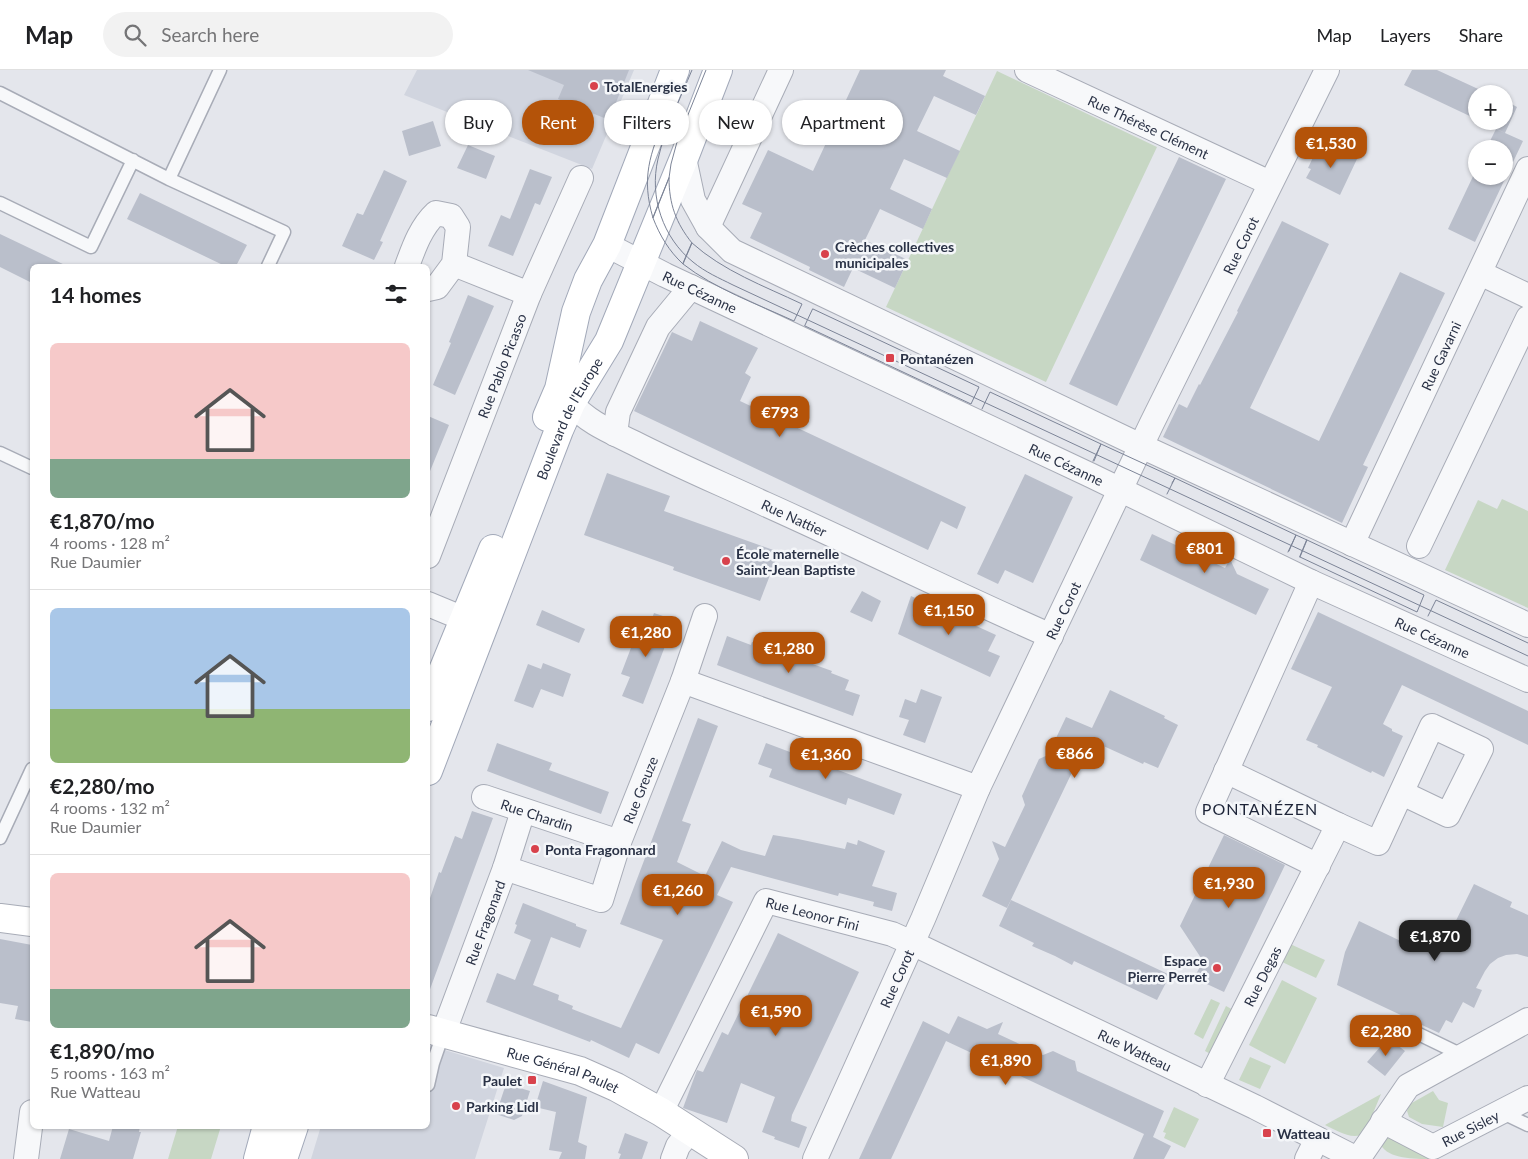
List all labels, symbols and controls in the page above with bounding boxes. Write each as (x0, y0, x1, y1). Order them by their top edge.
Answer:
search box (103, 12, 453, 57)
text: Map (25, 20, 73, 49)
icon: search (121, 21, 149, 49)
text: Search here (161, 23, 259, 46)
text: Map (1316, 24, 1352, 46)
text: Layers (1380, 24, 1431, 46)
text: Share (1459, 24, 1503, 46)
place label: TotalEnergies (604, 78, 687, 95)
marker: TotalEnergies (588, 80, 600, 92)
map controls (1468, 85, 1513, 185)
button: + (1468, 85, 1513, 130)
street label: Rue Thérèse Clément (1085, 91, 1212, 162)
chip: Buy (445, 100, 512, 145)
chip: Rent (522, 100, 594, 145)
chip: Filters (604, 100, 689, 145)
chip: New (699, 100, 772, 145)
chip: Apartment (782, 100, 903, 145)
pin: €1,530 (1290, 126, 1372, 169)
text: €1,530 (1306, 133, 1356, 152)
button: − (1468, 140, 1513, 185)
street label: Rue Corot (1219, 214, 1262, 277)
place label: Crèches collectives municipales (835, 238, 954, 271)
marker: Crèches collectives municipales (819, 248, 831, 260)
street label: Rue Cézanne (660, 267, 740, 316)
icon: filters (382, 280, 410, 308)
text: 14 homes (50, 282, 141, 307)
street label: Rue Pablo Picasso (474, 311, 529, 420)
street label: Rue Gavarni (1417, 318, 1464, 393)
place label: Pontanézen (900, 350, 974, 367)
marker: Pontanézen (884, 352, 896, 364)
street label: Boulevard de l'Europe (532, 354, 606, 482)
icon: home (185, 375, 275, 465)
pin: €793 (750, 396, 810, 438)
text: €793 (761, 402, 799, 421)
street label: Rue Cézanne (1027, 439, 1106, 489)
street label: Rue Nattier (759, 495, 830, 540)
text: €1,870/mo (50, 508, 155, 533)
pin: €801 (1175, 532, 1235, 574)
text: 4 rooms · 128 m² (50, 533, 170, 552)
text: €801 (1186, 538, 1224, 557)
place label: École maternelle Saint-Jean Baptiste (736, 545, 856, 578)
text: Rue Daumier (50, 552, 141, 571)
marker: École maternelle Saint-Jean Baptiste (720, 555, 732, 567)
street label: Rue Corot (1042, 579, 1084, 642)
pin: €1,150 (908, 594, 990, 636)
text: €1,150 (924, 600, 974, 619)
street label: Rue Cézanne (1393, 613, 1473, 661)
pin: €1,280 (605, 616, 687, 658)
text: €1,280 (621, 622, 671, 641)
pin: €1,280 (748, 632, 830, 674)
text: €1,280 (764, 638, 814, 657)
icon: home (185, 641, 275, 731)
pin: €866 (1045, 736, 1105, 779)
pin: €1,360 (785, 738, 867, 780)
text: €866 (1056, 743, 1094, 762)
text: €1,360 (801, 744, 851, 763)
street label: Rue Greuze (619, 754, 661, 826)
text: €2,280/mo (50, 773, 155, 798)
street label: Rue Chardin (499, 795, 576, 835)
text: 4 rooms · 132 m² (50, 798, 170, 817)
district label: PONTANÉZEN (1202, 799, 1318, 818)
text: Rue Daumier (50, 817, 141, 836)
place label: Ponta Fragonnard (545, 841, 656, 858)
marker: Ponta Fragonnard (529, 843, 541, 855)
pin: €1,930 (1188, 866, 1270, 909)
text: €1,930 (1204, 873, 1254, 892)
pin: €1,260 (637, 874, 719, 916)
street label: Rue Fragonard (461, 878, 508, 967)
text: €1,260 (653, 880, 703, 899)
street label: Rue Leonor Fini (764, 893, 861, 934)
icon: home (185, 906, 275, 996)
pin: €1,870 (1394, 920, 1476, 962)
text: €1,870 (1410, 926, 1460, 945)
street label: Rue Degas (1240, 943, 1284, 1009)
street label: Rue Corot (876, 947, 917, 1010)
place label: Espace Pierre Perret (1128, 952, 1208, 985)
marker: Espace Pierre Perret (1211, 962, 1223, 974)
pin: €1,590 (735, 994, 817, 1037)
text: €1,590 (751, 1001, 801, 1020)
pin: €2,280 (1345, 1014, 1427, 1057)
text: €2,280 (1361, 1021, 1411, 1040)
street label: Rue Watteau (1095, 1025, 1174, 1074)
text: €1,890/mo (50, 1038, 155, 1063)
street label: Rue Général Paulet (505, 1043, 622, 1096)
pin: €1,890 (965, 1044, 1047, 1086)
text: €1,890 (981, 1050, 1031, 1069)
text: 5 rooms · 163 m² (50, 1063, 170, 1082)
place label: Paulet (482, 1072, 523, 1089)
marker: Paulet (526, 1074, 538, 1086)
text: Rue Watteau (50, 1082, 141, 1101)
place label: Parking Lidl (466, 1098, 539, 1115)
marker: Parking Lidl (450, 1100, 462, 1112)
street label: Rue Sisley (1439, 1106, 1502, 1150)
place label: Watteau (1277, 1125, 1330, 1142)
marker: Watteau (1261, 1127, 1273, 1139)

